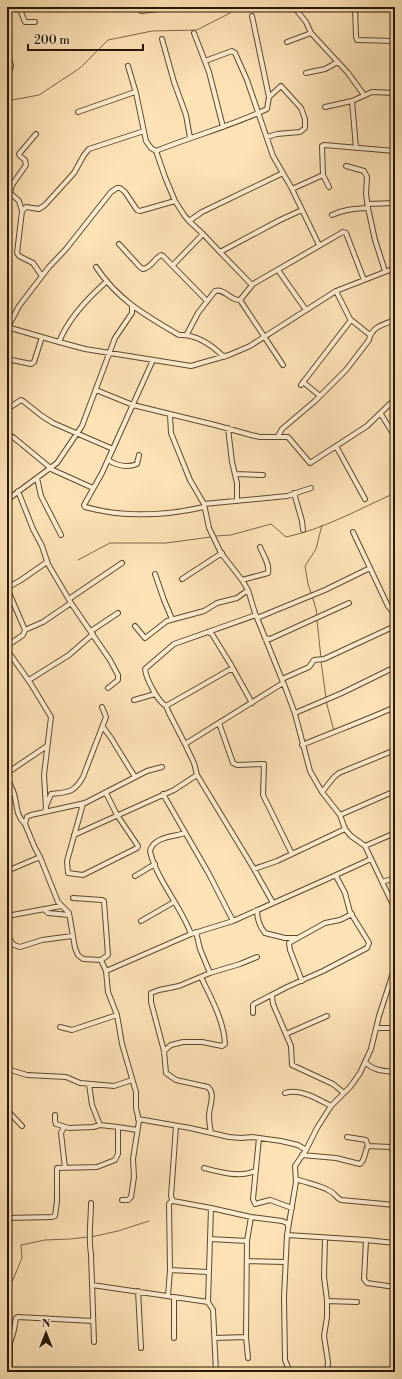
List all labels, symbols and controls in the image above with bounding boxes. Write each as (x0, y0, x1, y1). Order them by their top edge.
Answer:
scale bar (28, 26, 143, 52)
text: 200 m (34, 33, 70, 48)
north arrow (26, 1313, 66, 1353)
text: N (42, 1317, 51, 1331)

